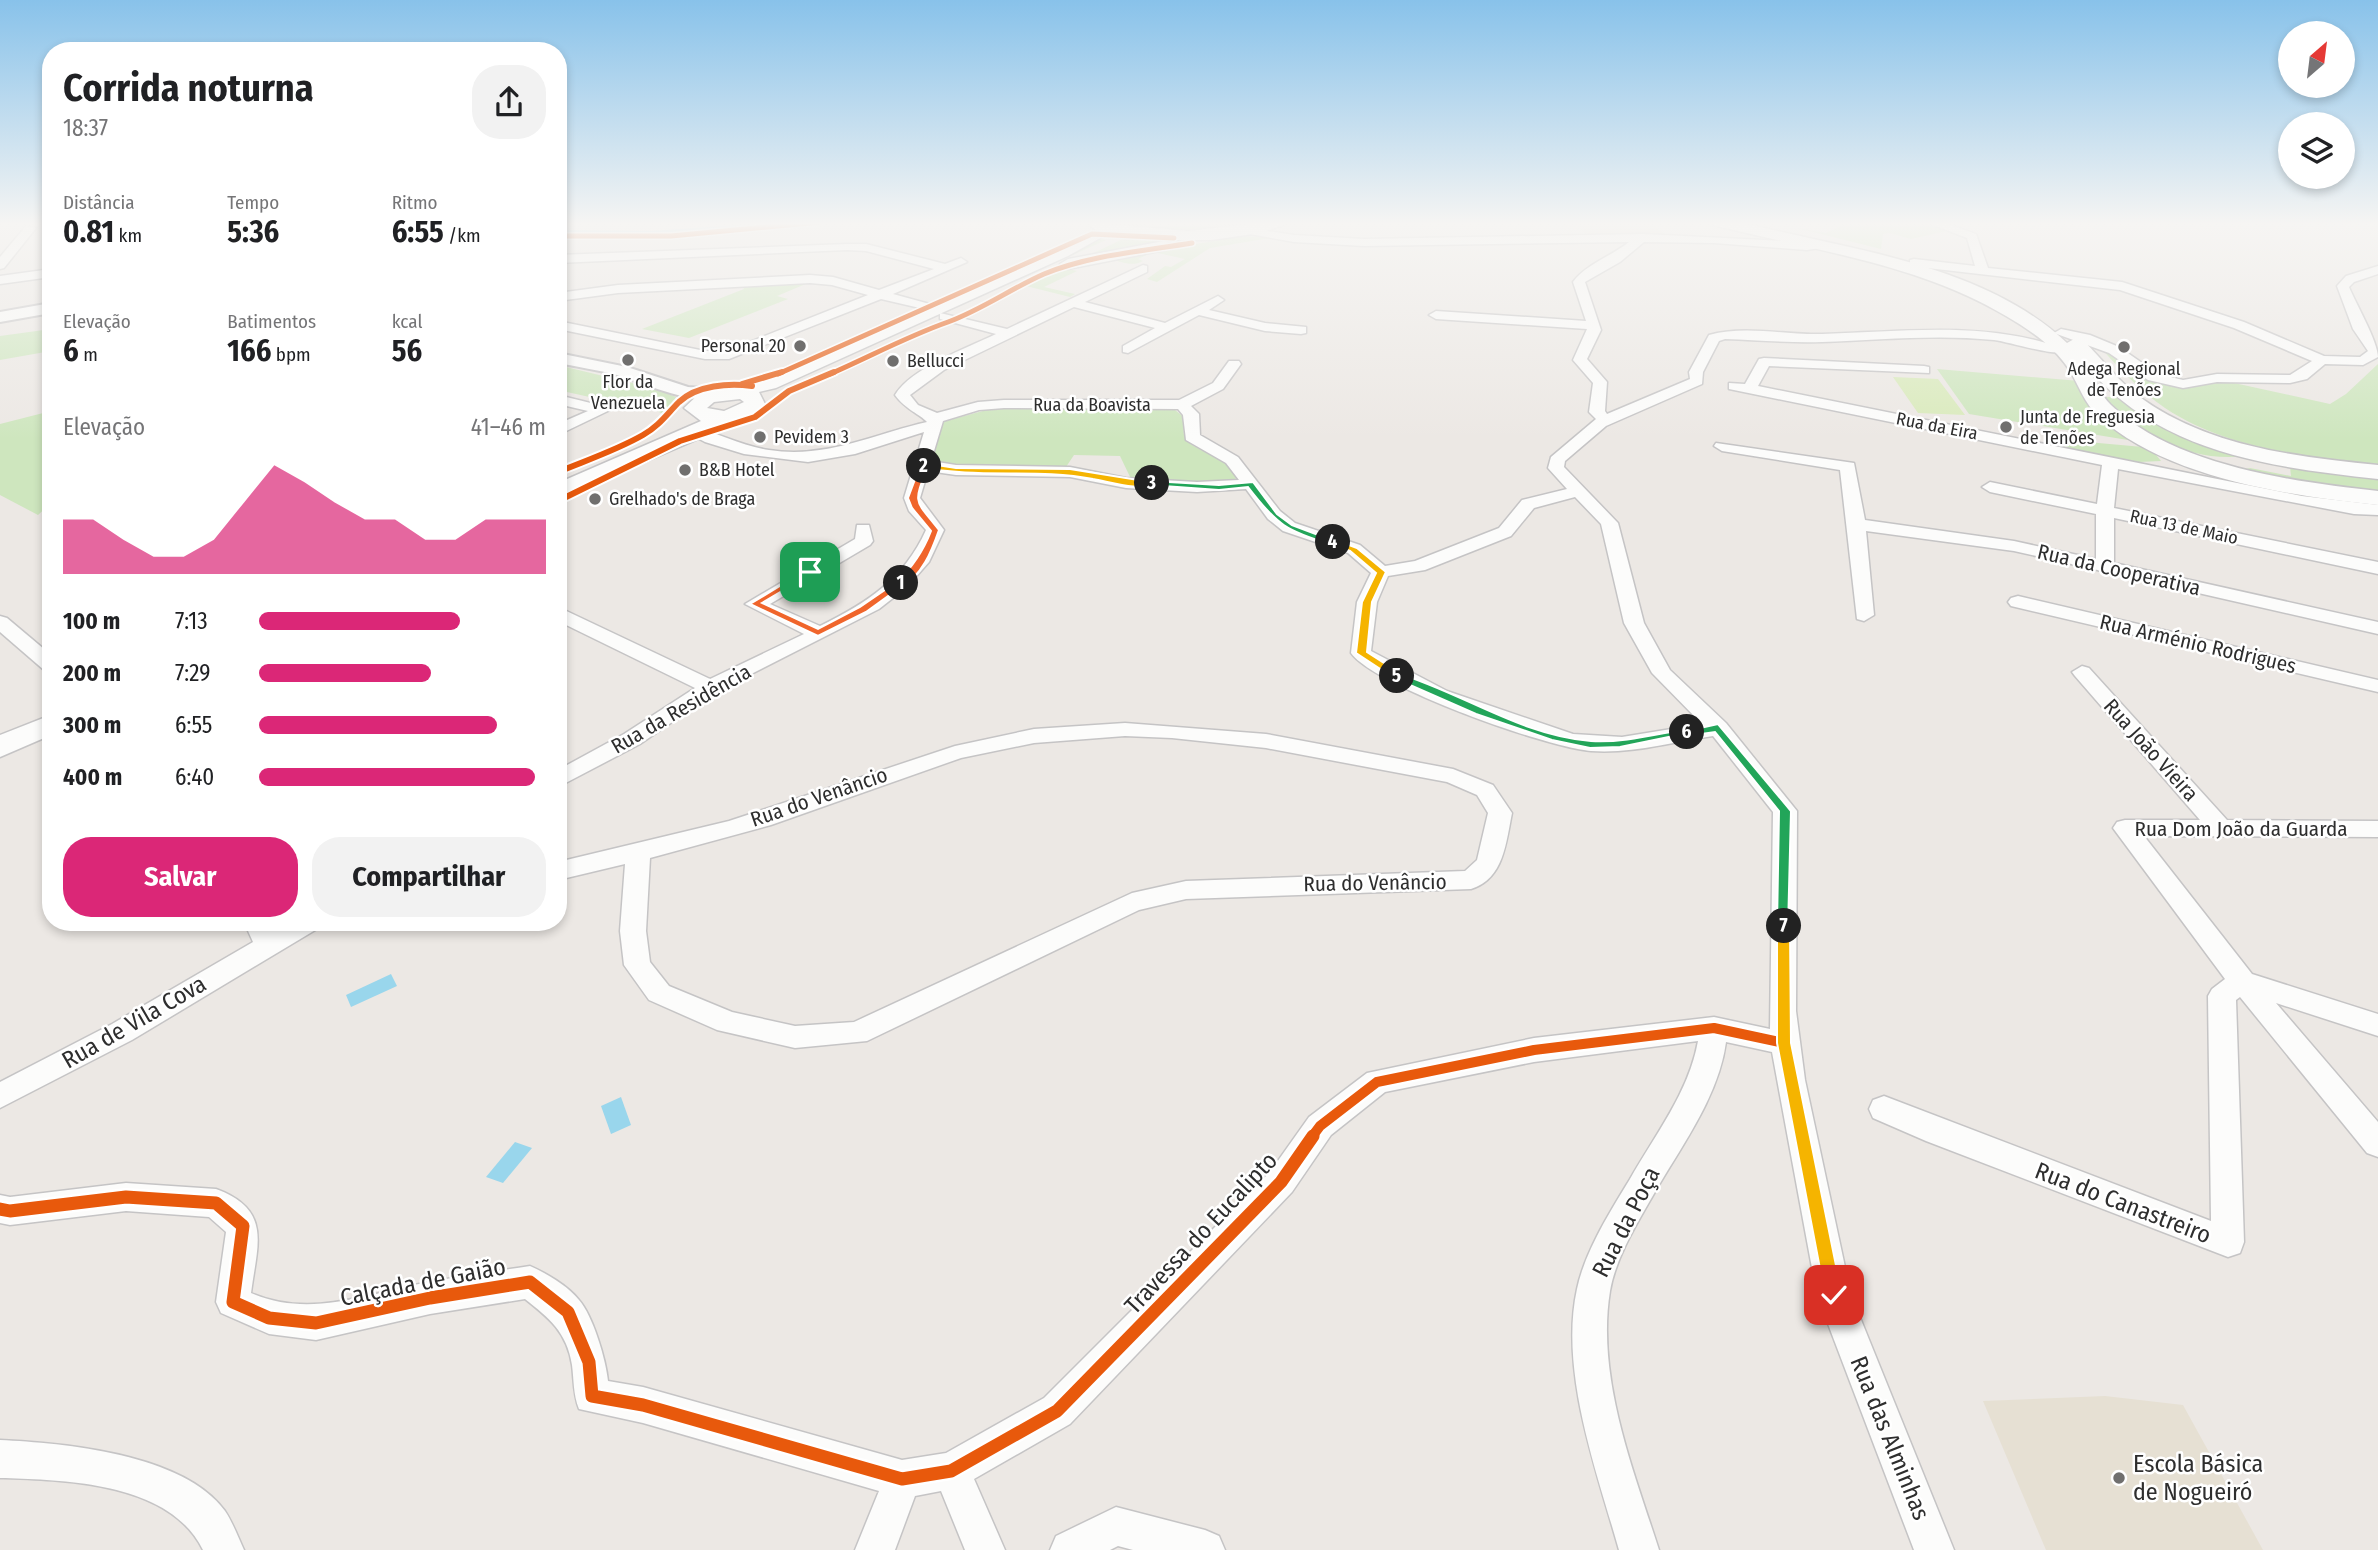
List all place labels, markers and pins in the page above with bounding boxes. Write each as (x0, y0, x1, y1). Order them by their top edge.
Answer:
place label: Personal 20 (701, 335, 786, 357)
marker: Personal 20 (792, 338, 808, 354)
marker: Adega Regional de Tenões (2116, 339, 2132, 355)
place label: Bellucci (907, 350, 964, 372)
marker: Flor da Venezuela (620, 352, 636, 368)
marker: Bellucci (885, 353, 901, 369)
place label: Adega Regional de Tenões (2068, 358, 2181, 401)
place label: Flor da Venezuela (591, 371, 665, 414)
place label: Junta de Freguesia de Tenões (2020, 406, 2155, 449)
marker: Junta de Freguesia de Tenões (1998, 419, 2014, 435)
place label: Pevidem 3 (774, 426, 849, 448)
marker: Pevidem 3 (752, 429, 768, 445)
pin: 2 (906, 448, 942, 484)
place label: B&B Hotel (699, 459, 775, 481)
marker: B&B Hotel (677, 462, 693, 478)
pin: 3 (1134, 466, 1170, 500)
place label: Grelhado's de Braga (609, 488, 755, 510)
marker: Grelhado's de Braga (587, 491, 603, 507)
pin: 4 (1316, 524, 1350, 560)
pin (780, 542, 840, 602)
pin: 1 (884, 566, 918, 600)
pin: 5 (1380, 658, 1414, 694)
pin: 6 (1670, 714, 1704, 750)
pin: 7 (1766, 908, 1802, 944)
pin (1804, 1265, 1864, 1325)
place label: Escola Básica de Nogueiró (2133, 1450, 2263, 1506)
marker: Escola Básica de Nogueiró (2111, 1470, 2127, 1486)

